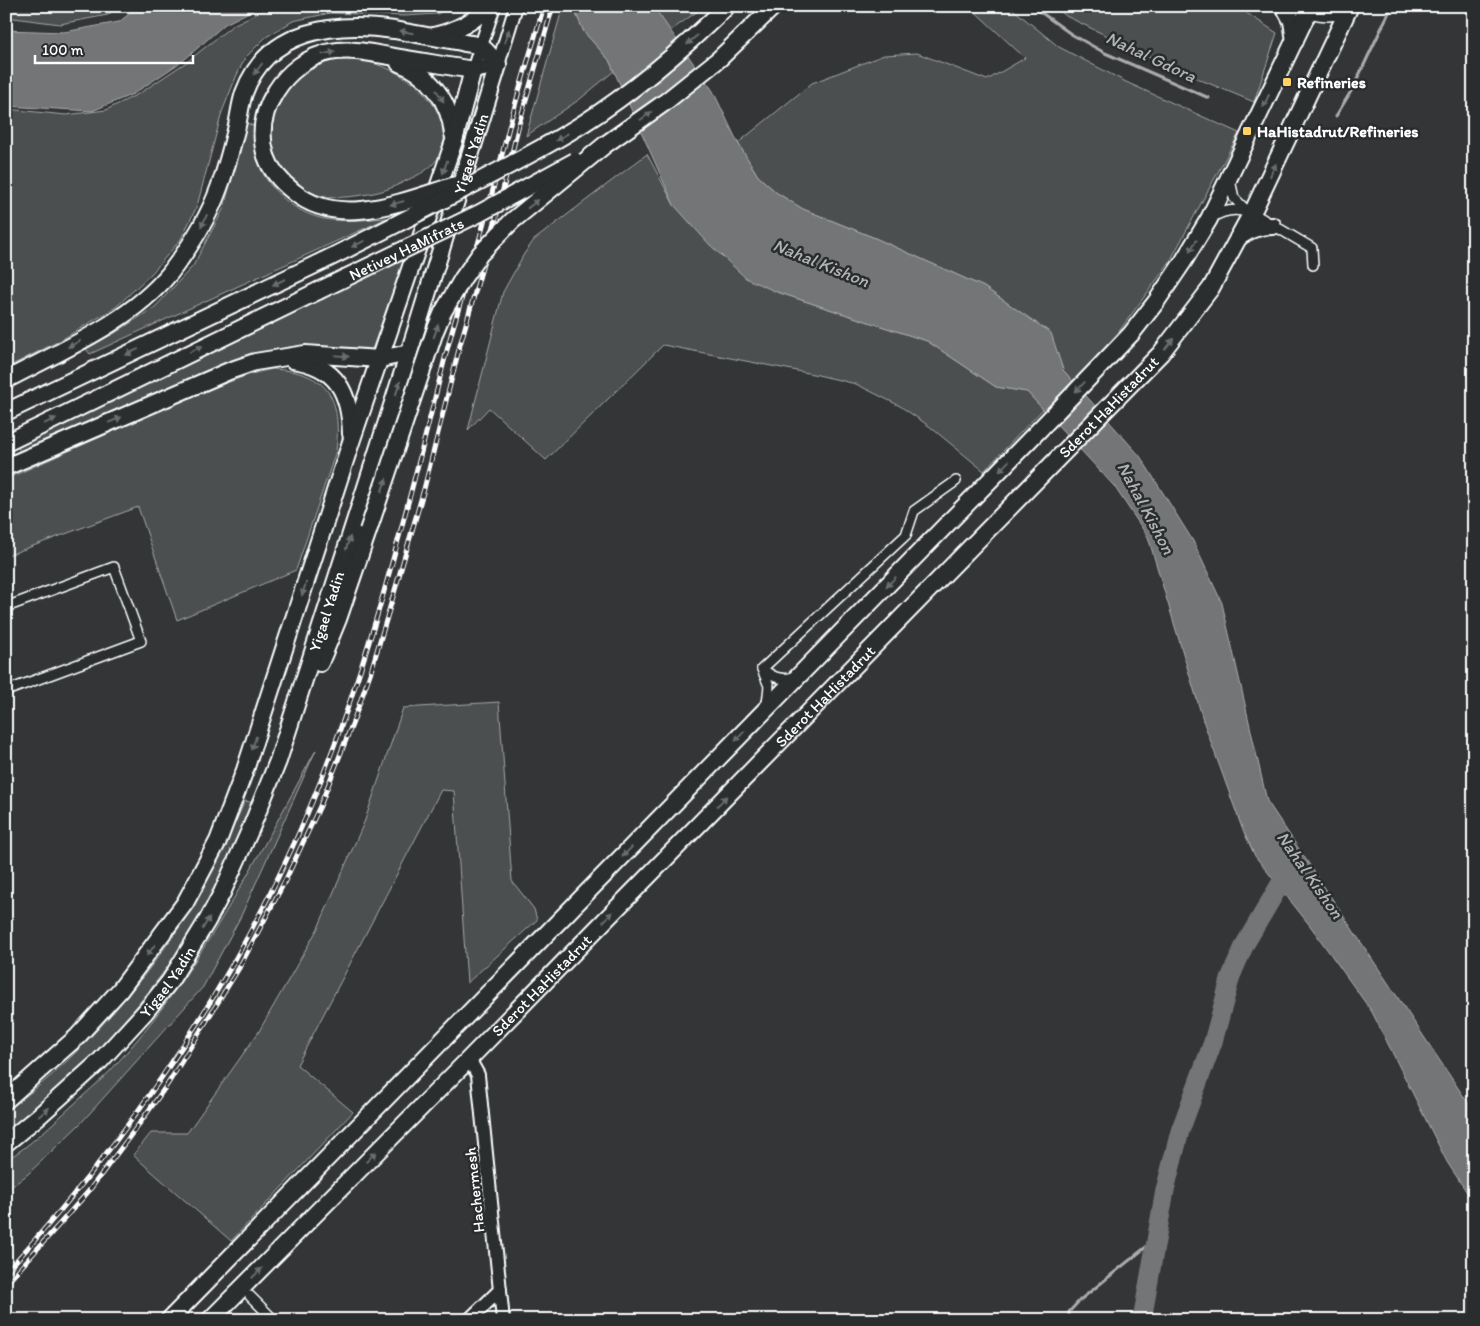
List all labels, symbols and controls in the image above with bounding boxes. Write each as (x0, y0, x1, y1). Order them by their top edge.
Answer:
water label: Nahal Gdora (1102, 27, 1200, 88)
one-way arrow (398, 28, 414, 36)
one-way arrow (504, 28, 512, 43)
scale bar (35, 32, 192, 64)
one-way arrow (686, 34, 698, 46)
text: 100 m (42, 41, 84, 59)
one-way arrow (322, 49, 337, 57)
one-way arrow (253, 62, 263, 76)
place label: Refineries (1297, 73, 1366, 92)
marker: Refineries (1281, 76, 1293, 88)
one-way arrow (435, 89, 445, 102)
one-way arrow (1262, 94, 1270, 108)
street label: Yigael Yadin (450, 111, 492, 196)
one-way arrow (639, 111, 653, 121)
place label: HaHistadrut/Refineries (1257, 122, 1419, 141)
marker: HaHistadrut/Refineries (1241, 125, 1253, 137)
one-way arrow (555, 132, 568, 141)
one-way arrow (441, 160, 449, 175)
one-way arrow (1269, 163, 1277, 177)
one-way arrow (390, 199, 405, 207)
one-way arrow (526, 199, 539, 210)
street label: Netivey HaMifrats (346, 213, 467, 285)
one-way arrow (200, 214, 208, 228)
water label: Nahal Kishon (770, 234, 873, 292)
one-way arrow (1188, 239, 1197, 252)
one-way arrow (351, 240, 365, 248)
one-way arrow (272, 278, 286, 286)
one-way arrow (432, 323, 440, 338)
one-way arrow (1164, 338, 1175, 351)
one-way arrow (66, 340, 81, 348)
one-way arrow (189, 345, 203, 353)
one-way arrow (125, 348, 139, 356)
one-way arrow (334, 352, 350, 360)
street label: Sderot HaHistadrut (1055, 352, 1163, 462)
one-way arrow (394, 380, 402, 395)
one-way arrow (1074, 381, 1086, 393)
one-way arrow (108, 415, 122, 423)
one-way arrow (43, 417, 57, 425)
water label: Nahal Kishon (1112, 458, 1180, 558)
one-way arrow (998, 460, 1010, 472)
one-way arrow (380, 477, 388, 492)
one-way arrow (345, 535, 353, 550)
street label: Yigael Yadin (305, 569, 348, 654)
one-way arrow (885, 576, 897, 588)
one-way arrow (299, 581, 307, 596)
street label: Sderot HaHistadrut (771, 642, 879, 751)
one-way arrow (734, 729, 746, 741)
one-way arrow (250, 736, 257, 751)
one-way arrow (716, 796, 728, 808)
water label: Nahal Kishon (1272, 827, 1348, 923)
one-way arrow (621, 846, 633, 858)
one-way arrow (602, 911, 614, 923)
one-way arrow (201, 917, 210, 930)
street label: Sderot HaHistadrut (488, 931, 596, 1040)
street label: Yigael Yadin (135, 943, 199, 1021)
one-way arrow (146, 943, 157, 956)
one-way arrow (37, 1106, 49, 1118)
street label: Hachermesh (461, 1146, 488, 1234)
one-way arrow (365, 1152, 377, 1164)
one-way arrow (251, 1267, 263, 1279)

